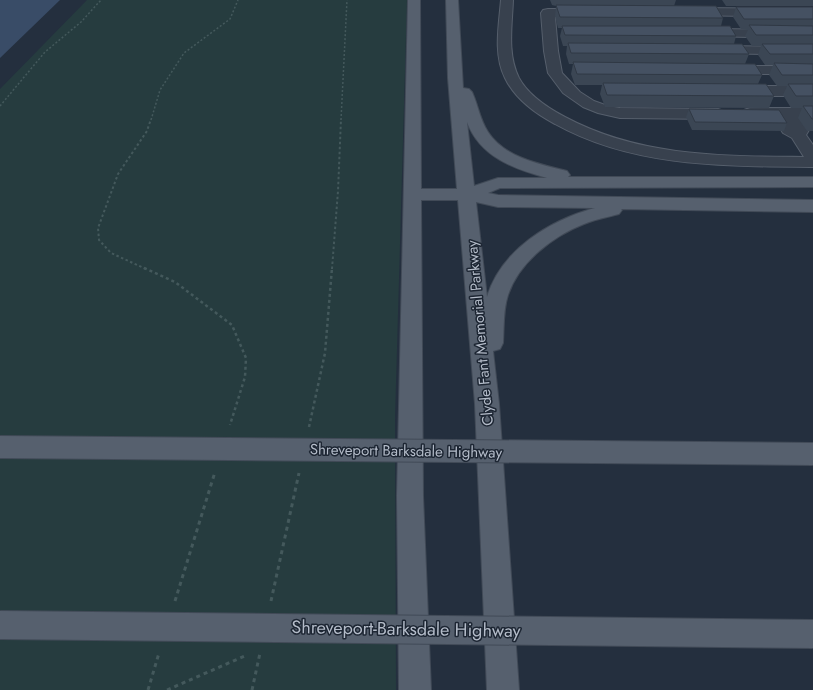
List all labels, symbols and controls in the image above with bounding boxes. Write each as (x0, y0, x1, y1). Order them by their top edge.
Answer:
street label: Clyde Fant Memorial Parkway (461, 239, 499, 427)
street label: Shreveport Barksdale Highway (310, 438, 503, 464)
street label: Shreveport-Barksdale Highway (291, 614, 521, 644)

